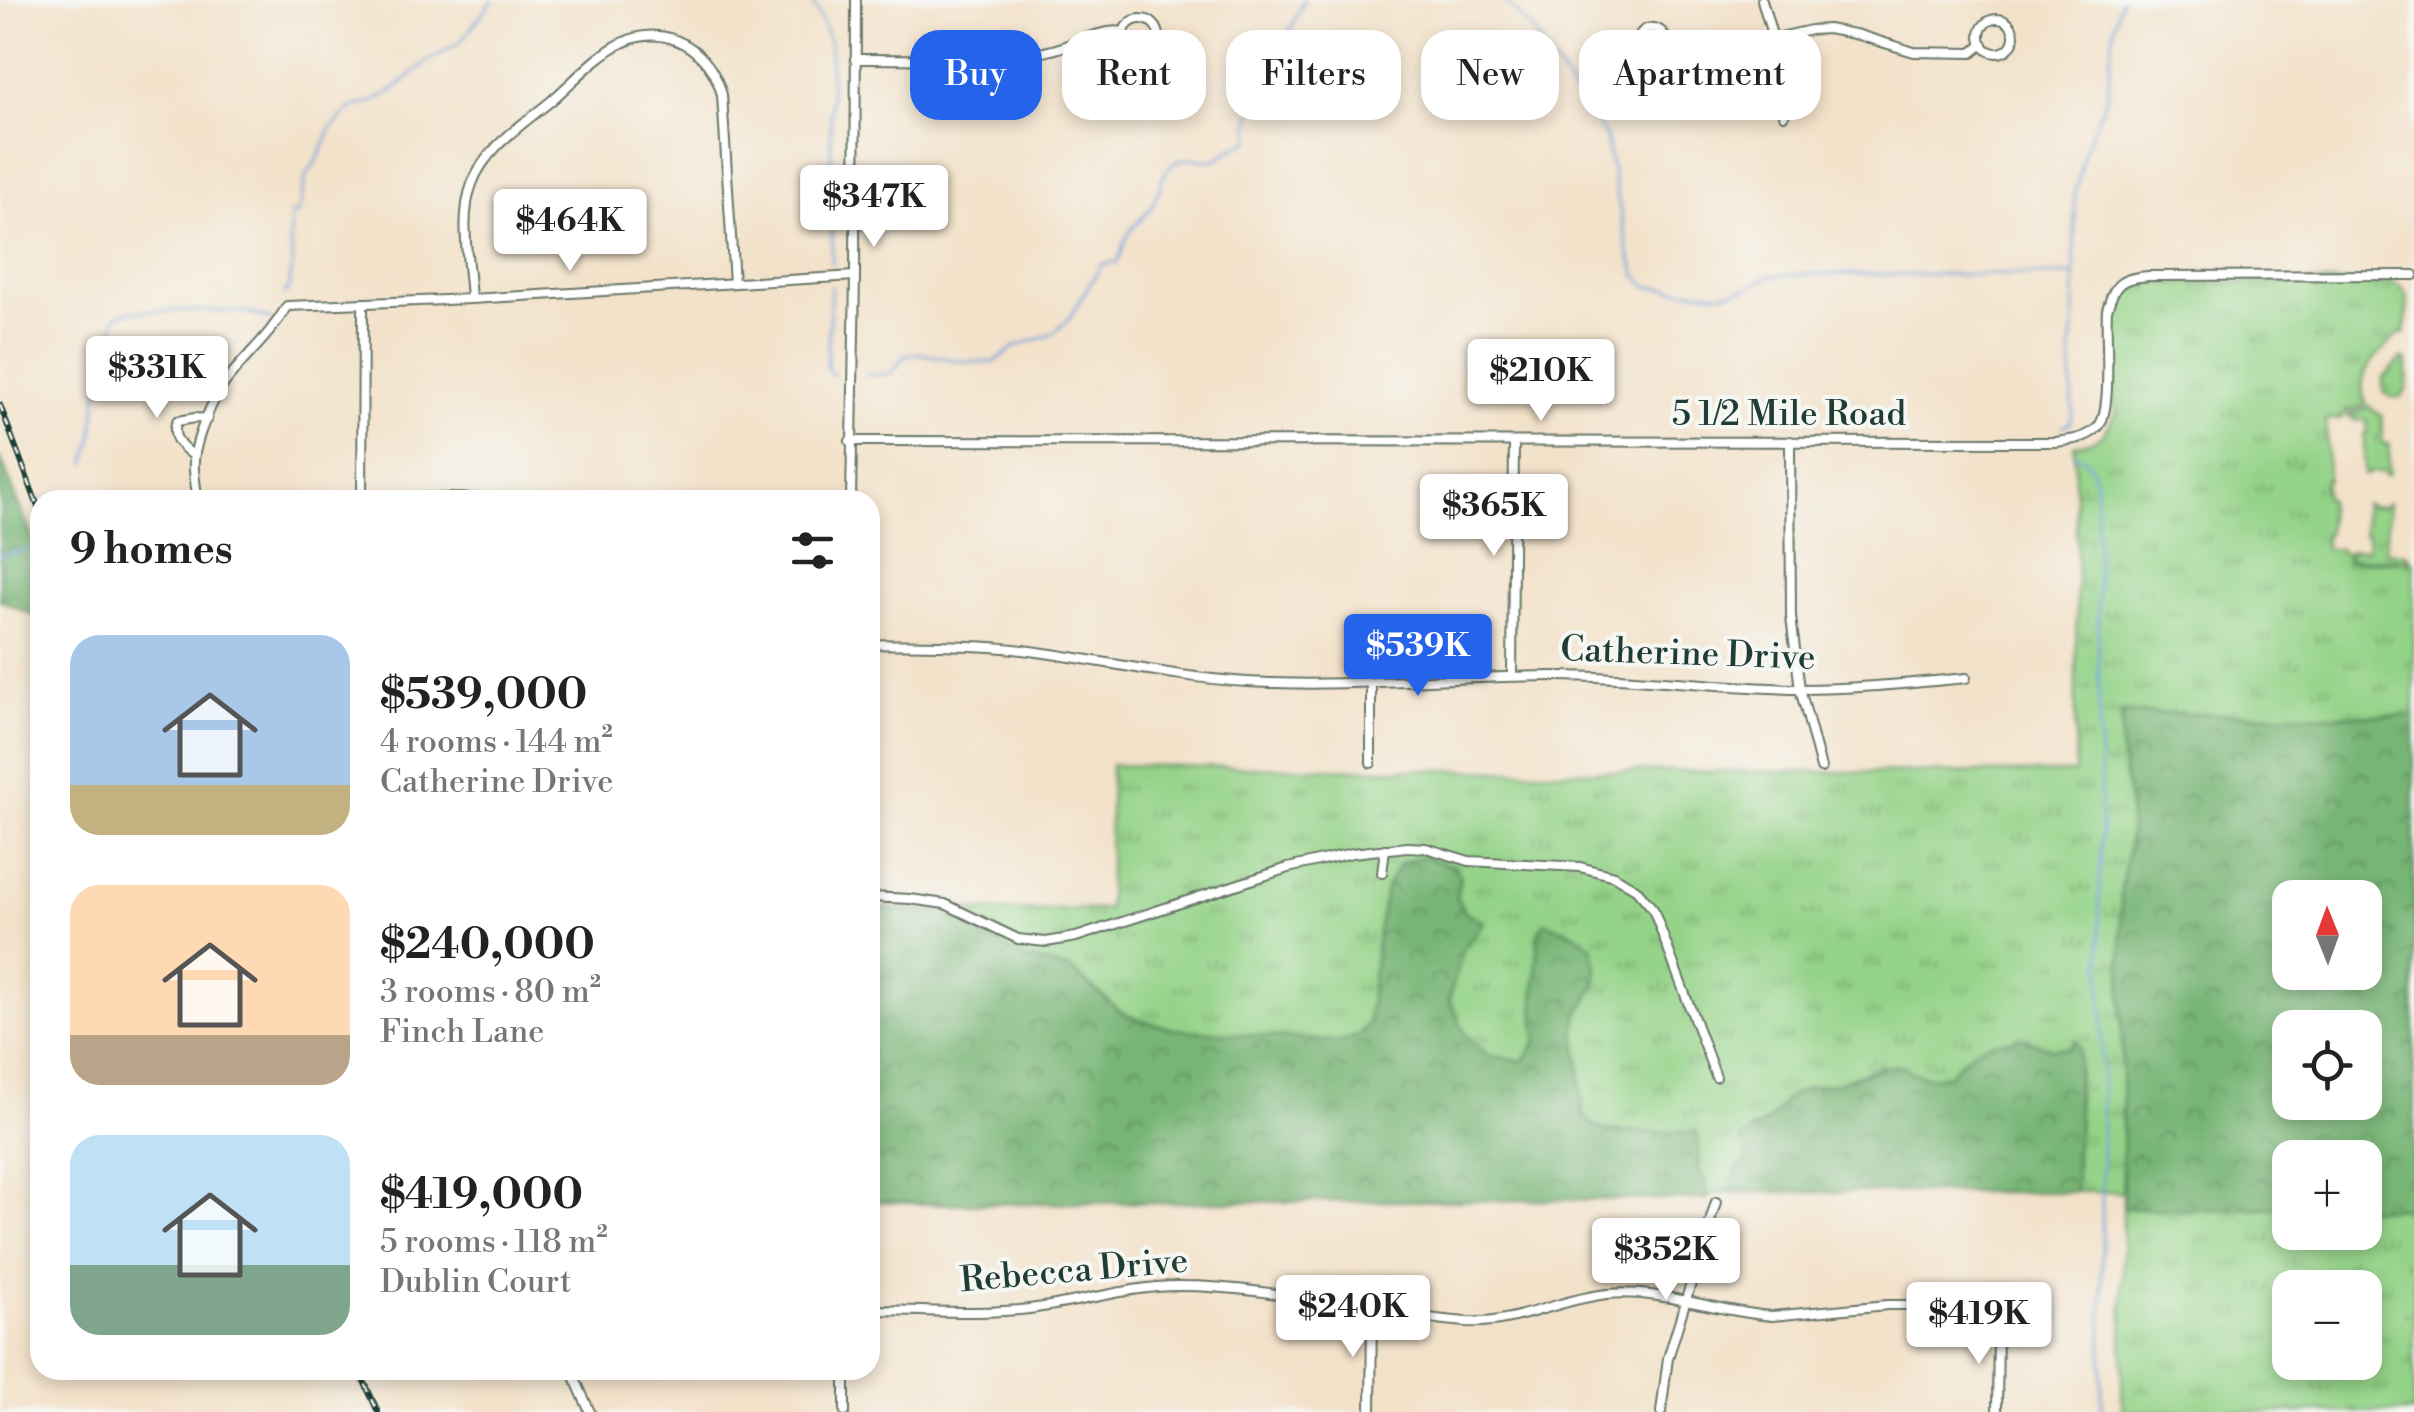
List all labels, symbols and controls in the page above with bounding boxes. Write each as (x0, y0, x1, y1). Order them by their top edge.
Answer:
chip: Buy (910, 30, 1042, 120)
chip: Rent (1062, 30, 1206, 120)
chip: Filters (1226, 30, 1401, 120)
chip: New (1421, 30, 1559, 120)
chip: Apartment (1579, 30, 1821, 120)
pin: $347K (804, 165, 944, 250)
text: $347K (822, 177, 926, 217)
pin: $464K (500, 189, 640, 274)
text: $464K (516, 201, 624, 241)
pin: $331K (87, 336, 227, 421)
pin: $210K (1471, 339, 1611, 424)
text: $331K (108, 348, 206, 388)
text: $210K (1490, 351, 1592, 391)
street label: 5 1/2 Mile Road (1672, 393, 1906, 436)
pin: $365K (1424, 474, 1564, 559)
text: $365K (1442, 486, 1546, 526)
icon: filters (785, 523, 840, 578)
text: 9 homes (70, 524, 233, 577)
pin: $539K (1348, 614, 1488, 699)
text: $539K (1366, 626, 1470, 666)
street label: Catherine Drive (1560, 628, 1816, 680)
text: $539,000 (380, 669, 587, 722)
icon: home (150, 675, 270, 795)
text: 4 rooms · 144 m² (380, 722, 613, 762)
text: Catherine Drive (380, 762, 613, 802)
north arrow (2272, 880, 2382, 990)
map controls (2272, 880, 2382, 1380)
text: $240,000 (380, 919, 595, 972)
icon: home (150, 925, 270, 1045)
text: 3 rooms · 80 m² (380, 972, 601, 1012)
button: locate (2272, 1010, 2382, 1120)
text: Finch Lane (380, 1012, 544, 1052)
button: + (2272, 1140, 2382, 1250)
text: $419,000 (380, 1169, 583, 1222)
icon: home (150, 1175, 270, 1295)
pin: $352K (1596, 1218, 1736, 1303)
text: 5 rooms · 118 m² (380, 1222, 608, 1262)
text: $352K (1614, 1230, 1718, 1270)
street label: Rebecca Drive (958, 1240, 1190, 1302)
text: Dublin Court (380, 1262, 571, 1302)
button: − (2272, 1270, 2382, 1380)
pin: $240K (1283, 1275, 1423, 1360)
pin: $419K (1909, 1282, 2049, 1367)
text: $240K (1298, 1287, 1408, 1327)
text: $419K (1928, 1294, 2030, 1334)

